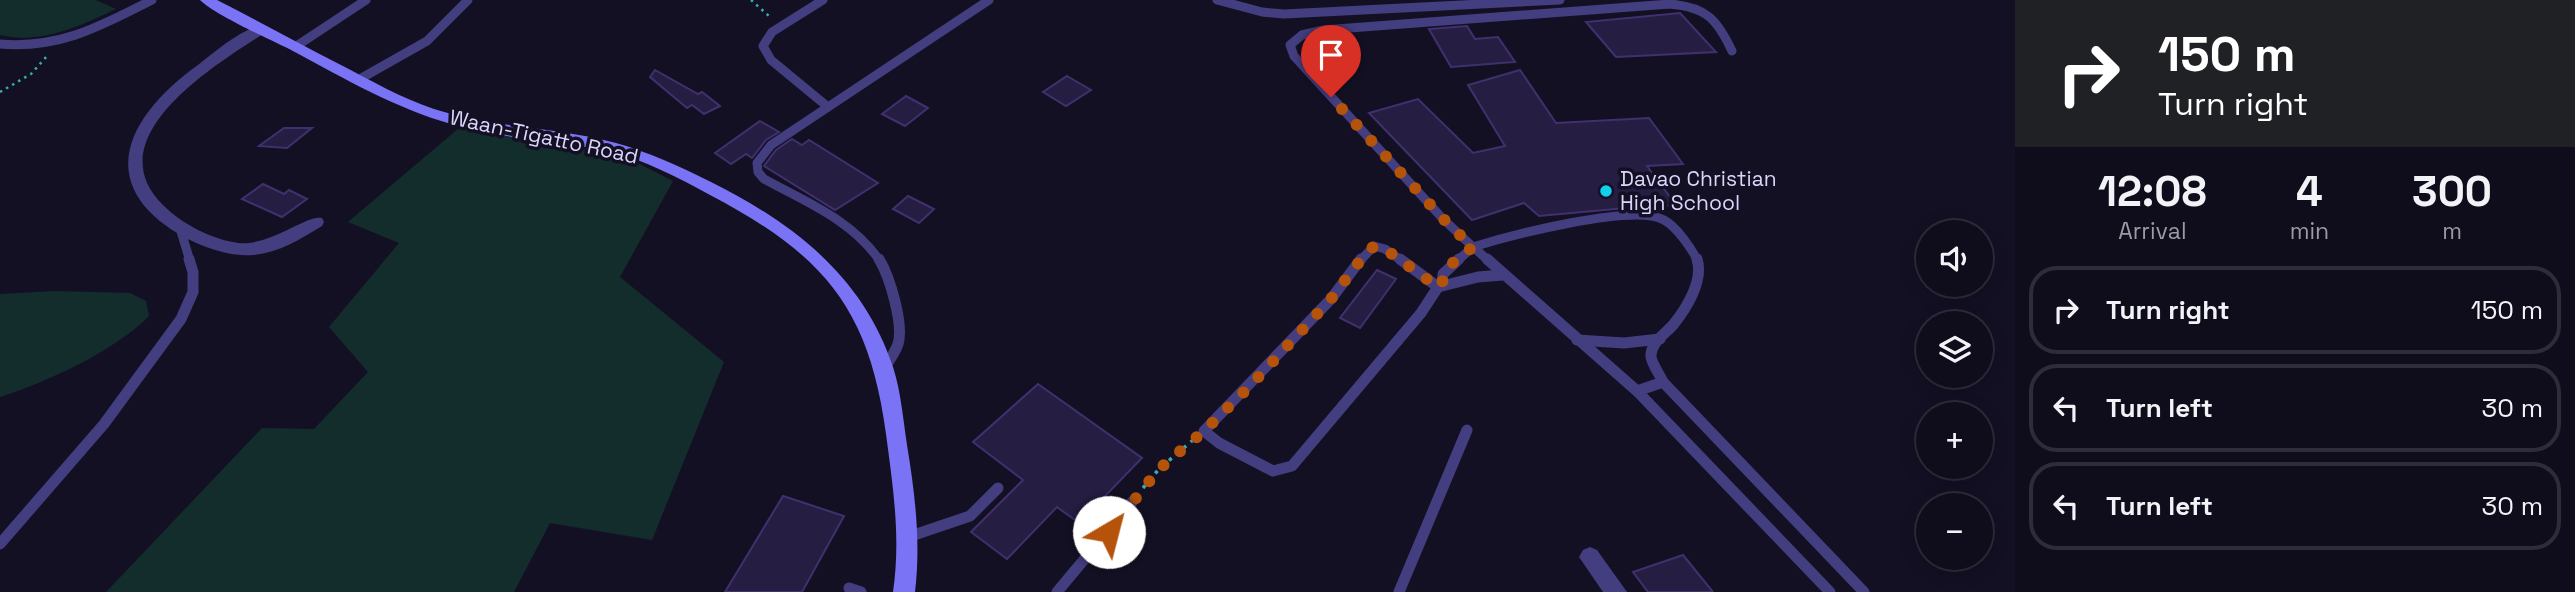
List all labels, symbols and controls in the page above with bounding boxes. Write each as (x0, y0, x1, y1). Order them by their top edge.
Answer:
text: 150 m (2158, 23, 2296, 85)
pin (1301, 25, 1361, 97)
icon: right (2043, 28, 2134, 119)
icon: arrive (1312, 36, 1350, 74)
text: Turn right (2158, 84, 2308, 124)
street label: Waan-Tigatto Road (447, 103, 641, 170)
place label: Davao Christian High School (1620, 165, 1777, 216)
text: 12:08 (2098, 165, 2207, 218)
text: 4 (2296, 165, 2323, 218)
text: 300 (2412, 165, 2492, 218)
marker: Davao Christian High School (1598, 183, 1614, 199)
text: Arrival (2118, 216, 2187, 246)
text: min (2290, 216, 2329, 246)
text: m (2442, 216, 2462, 246)
map controls (1916, 220, 1993, 570)
button: sound (1916, 220, 1993, 297)
icon: right (2047, 291, 2085, 329)
text: Turn right (2106, 293, 2230, 327)
text: 150 m (2471, 293, 2543, 327)
button: layers (1916, 311, 1993, 388)
icon: left (2047, 389, 2085, 427)
text: Turn left (2106, 391, 2213, 425)
text: 30 m (2482, 391, 2543, 425)
button: + (1916, 402, 1993, 479)
icon: left (2047, 487, 2085, 525)
text: Turn left (2106, 489, 2213, 523)
text: 30 m (2482, 489, 2543, 523)
button: − (1916, 493, 1993, 570)
position arrow (1072, 495, 1146, 569)

